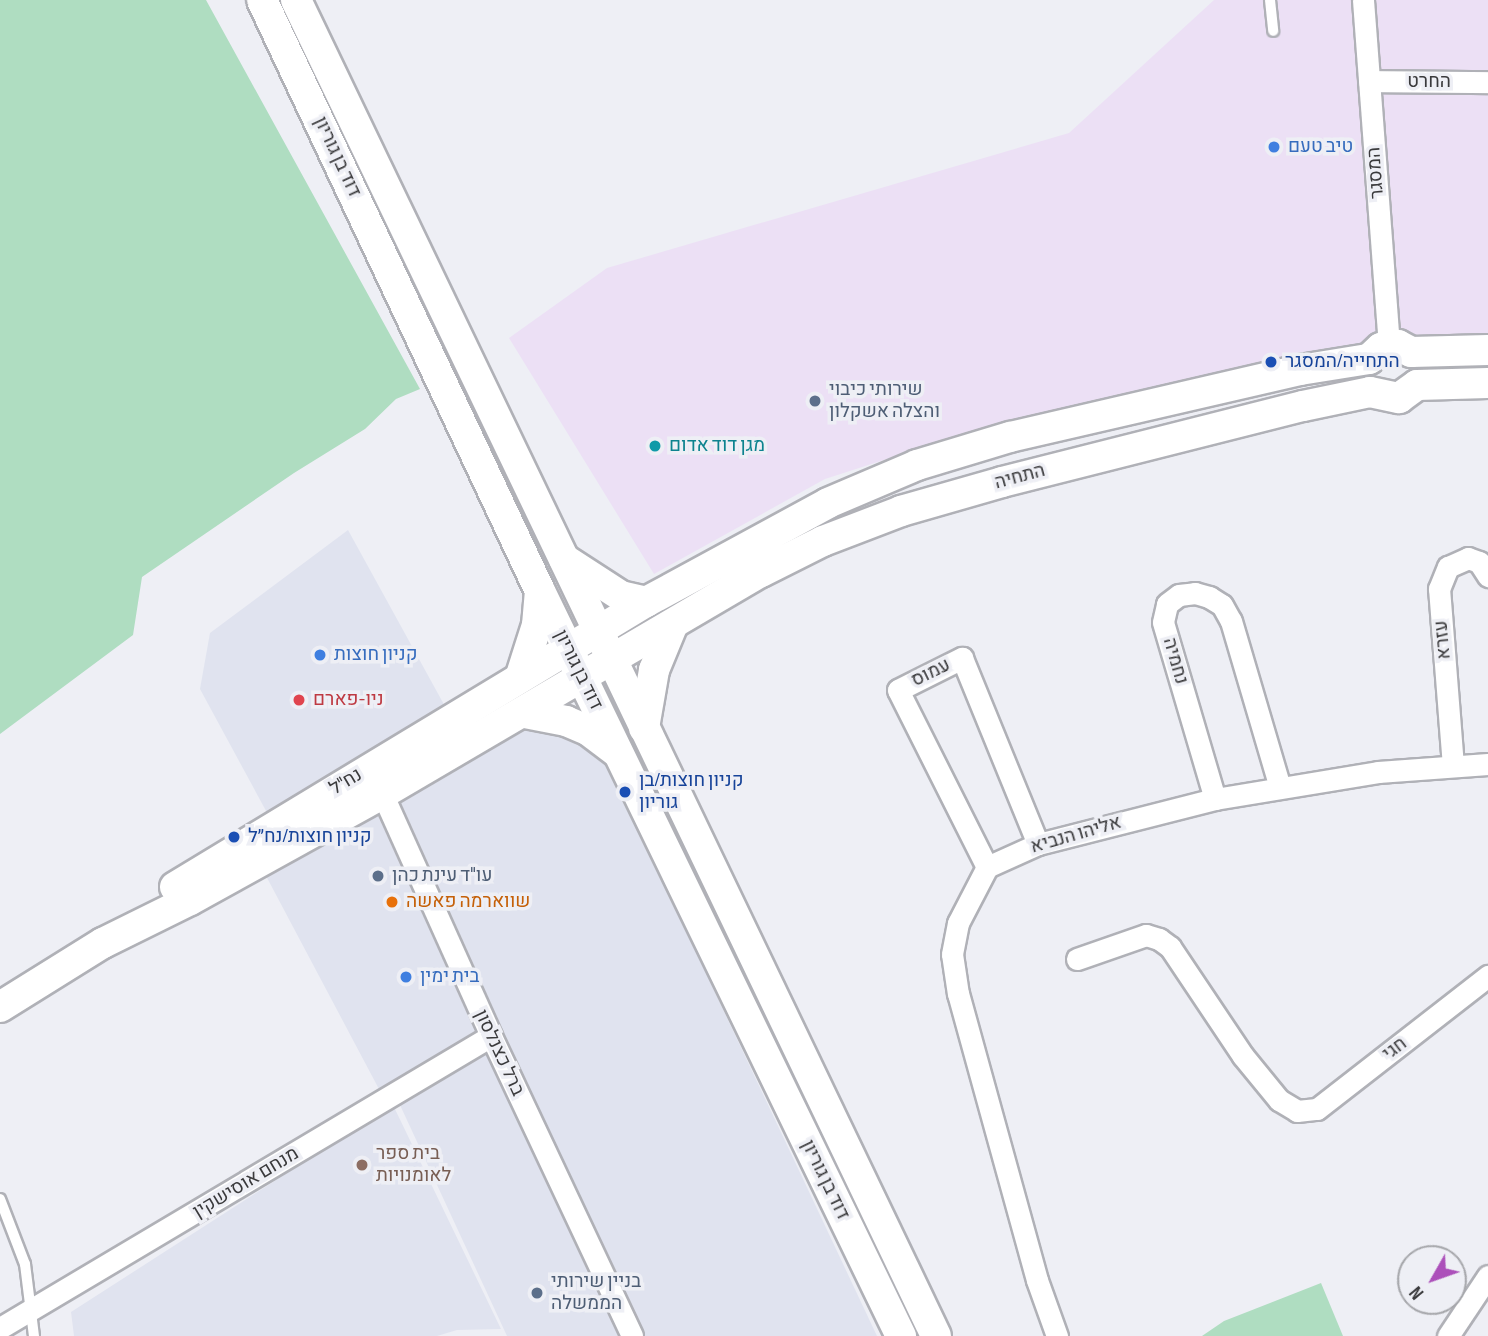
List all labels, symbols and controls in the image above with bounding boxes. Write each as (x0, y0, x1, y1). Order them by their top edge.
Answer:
street label: החרט (1407, 71, 1451, 93)
street label: דוד בן גוריון (308, 113, 366, 201)
place label: טיב טעם (1288, 136, 1353, 158)
marker: טיב טעם (1266, 139, 1282, 155)
street label: המסגר (1363, 146, 1389, 200)
place label: התחייה/המסגר (1285, 351, 1400, 373)
marker: התחייה/המסגר (1263, 354, 1279, 370)
place label: שירותי כיבוי והצלה אשקלון (829, 379, 940, 423)
marker: שירותי כיבוי והצלה אשקלון (807, 393, 823, 409)
place label: מגן דוד אדום (669, 435, 765, 457)
marker: מגן דוד אדום (647, 438, 663, 454)
street label: התחיה (992, 459, 1048, 495)
street label: עזרא (1430, 619, 1456, 661)
street label: דוד בן גוריון (549, 626, 607, 714)
street label: נחמיה (1158, 635, 1192, 687)
place label: קניון חוצות (334, 644, 418, 666)
marker: קניון חוצות (312, 647, 328, 663)
street label: עמוס (908, 654, 954, 692)
place label: ניו-פארם (313, 689, 384, 711)
marker: ניו-פארם (291, 692, 307, 708)
street label: נח"ל (326, 764, 366, 800)
place label: קניון חוצות/בן גוריון (639, 770, 744, 814)
marker: קניון חוצות/בן גוריון (617, 784, 633, 800)
street label: אליהו הנביא (1028, 811, 1124, 859)
place label: קניון חוצות/נח״ל (248, 826, 371, 848)
marker: קניון חוצות/נח״ל (226, 829, 242, 845)
place label: עו"ד עינת כהן (392, 865, 492, 887)
marker: עו"ד עינת כהן (370, 868, 386, 884)
place label: שווארמה פאשה (406, 891, 530, 913)
marker: שווארמה פאשה (384, 894, 400, 910)
place label: בית ימין (420, 966, 480, 988)
marker: בית ימין (398, 969, 414, 985)
street label: ברל כצנלסון (469, 1006, 529, 1100)
street label: חגי (1378, 1032, 1412, 1066)
street label: דוד בן גוריון (796, 1136, 854, 1224)
street label: מנחם אוסישקין (189, 1143, 303, 1223)
place label: בית ספר לאומנויות (376, 1143, 451, 1187)
marker: בית ספר לאומנויות (354, 1157, 370, 1173)
north arrow (1397, 1245, 1467, 1315)
place label: בניין שירותי הממשלה (551, 1271, 641, 1315)
text: N (1405, 1281, 1429, 1304)
marker: בניין שירותי הממשלה (529, 1285, 545, 1301)

